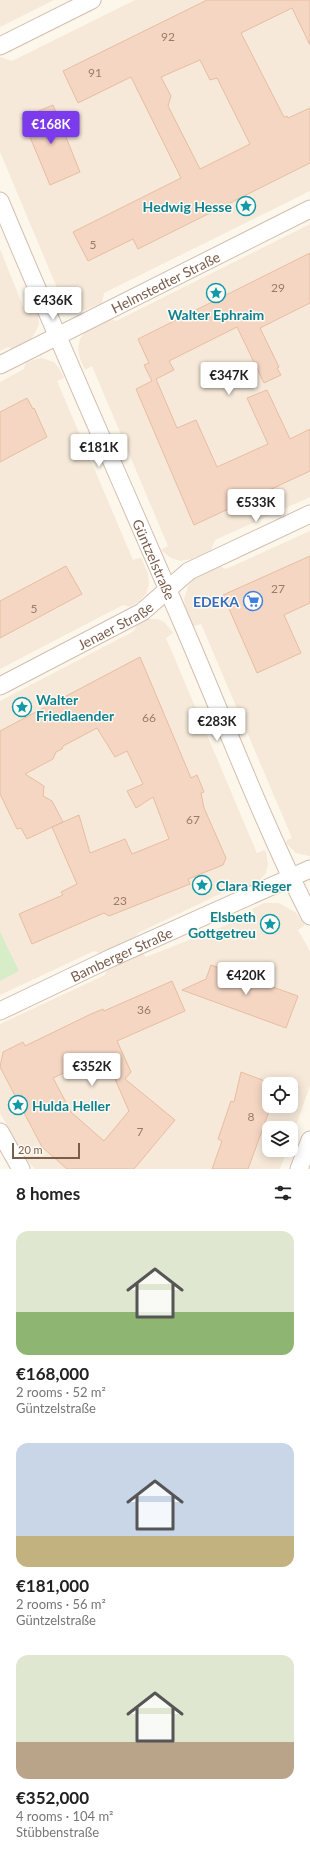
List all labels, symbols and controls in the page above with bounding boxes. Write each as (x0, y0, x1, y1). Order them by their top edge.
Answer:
house number: 92 (161, 29, 175, 44)
house number: 91 (88, 65, 102, 80)
pin: €168K (23, 111, 79, 145)
text: €168K (31, 116, 71, 132)
place icon: Hedwig Hesse (235, 195, 257, 217)
place label: Hedwig Hesse (143, 198, 233, 215)
house number: 5 (90, 237, 97, 252)
street label: Helmstedter Straße (108, 247, 222, 316)
house number: 29 (271, 280, 285, 295)
place icon: Walter Ephraim (205, 282, 227, 304)
pin: €436K (25, 287, 81, 321)
text: €436K (33, 292, 73, 308)
place label: Walter Ephraim (168, 306, 264, 323)
pin: €347K (201, 362, 257, 396)
text: €347K (209, 367, 249, 383)
pin: €181K (71, 434, 127, 468)
text: €181K (79, 439, 119, 455)
pin: €533K (228, 489, 284, 523)
text: €533K (236, 494, 276, 510)
street label: Güntzelstraße (129, 516, 179, 602)
house number: 27 (271, 581, 285, 596)
supermarket icon: EDEKA (242, 590, 264, 612)
place label: EDEKA (193, 593, 239, 610)
street label: Jenaer Straße (74, 598, 156, 653)
house number: 5 (31, 601, 38, 616)
place label: Walter Friedlaender (36, 691, 115, 724)
place icon: Walter Friedlaender (11, 696, 33, 718)
pin: €283K (189, 708, 245, 742)
house number: 66 (142, 710, 156, 725)
text: €283K (197, 713, 237, 729)
house number: 67 (186, 812, 200, 827)
place icon: Clara Rieger (191, 874, 213, 896)
place label: Clara Rieger (216, 877, 292, 894)
house number: 23 (113, 893, 127, 908)
place label: Elsbeth Gottgetreu (188, 908, 256, 941)
place icon: Elsbeth Gottgetreu (259, 913, 281, 935)
street label: Bamberger Straße (67, 923, 175, 985)
pin: €420K (218, 962, 274, 996)
text: €420K (226, 967, 266, 983)
house number: 36 (137, 1002, 151, 1017)
pin: €352K (64, 1053, 120, 1087)
text: €352K (72, 1058, 112, 1074)
map controls (262, 1077, 298, 1157)
button: locate (262, 1077, 298, 1113)
place icon: Hulda Heller (7, 1094, 29, 1116)
place label: Hulda Heller (32, 1097, 111, 1114)
house number: 8 (248, 1109, 255, 1124)
button: layers (262, 1121, 298, 1157)
house number: 7 (137, 1124, 144, 1139)
scale bar (12, 1141, 80, 1160)
text: 20 m (18, 1143, 43, 1156)
icon: filters (272, 1182, 294, 1204)
text: 8 homes (16, 1183, 80, 1204)
icon: home (119, 1257, 191, 1329)
text: €168,000 (16, 1363, 89, 1384)
text: 2 rooms · 52 m² (16, 1384, 106, 1400)
text: Güntzelstraße (16, 1400, 96, 1416)
icon: home (119, 1469, 191, 1541)
text: €181,000 (16, 1575, 89, 1596)
text: 2 rooms · 56 m² (16, 1596, 106, 1612)
text: Güntzelstraße (16, 1612, 96, 1628)
icon: home (119, 1681, 191, 1753)
text: €352,000 (16, 1787, 89, 1808)
text: 4 rooms · 104 m² (16, 1808, 113, 1824)
text: Stübbenstraße (16, 1824, 99, 1840)

